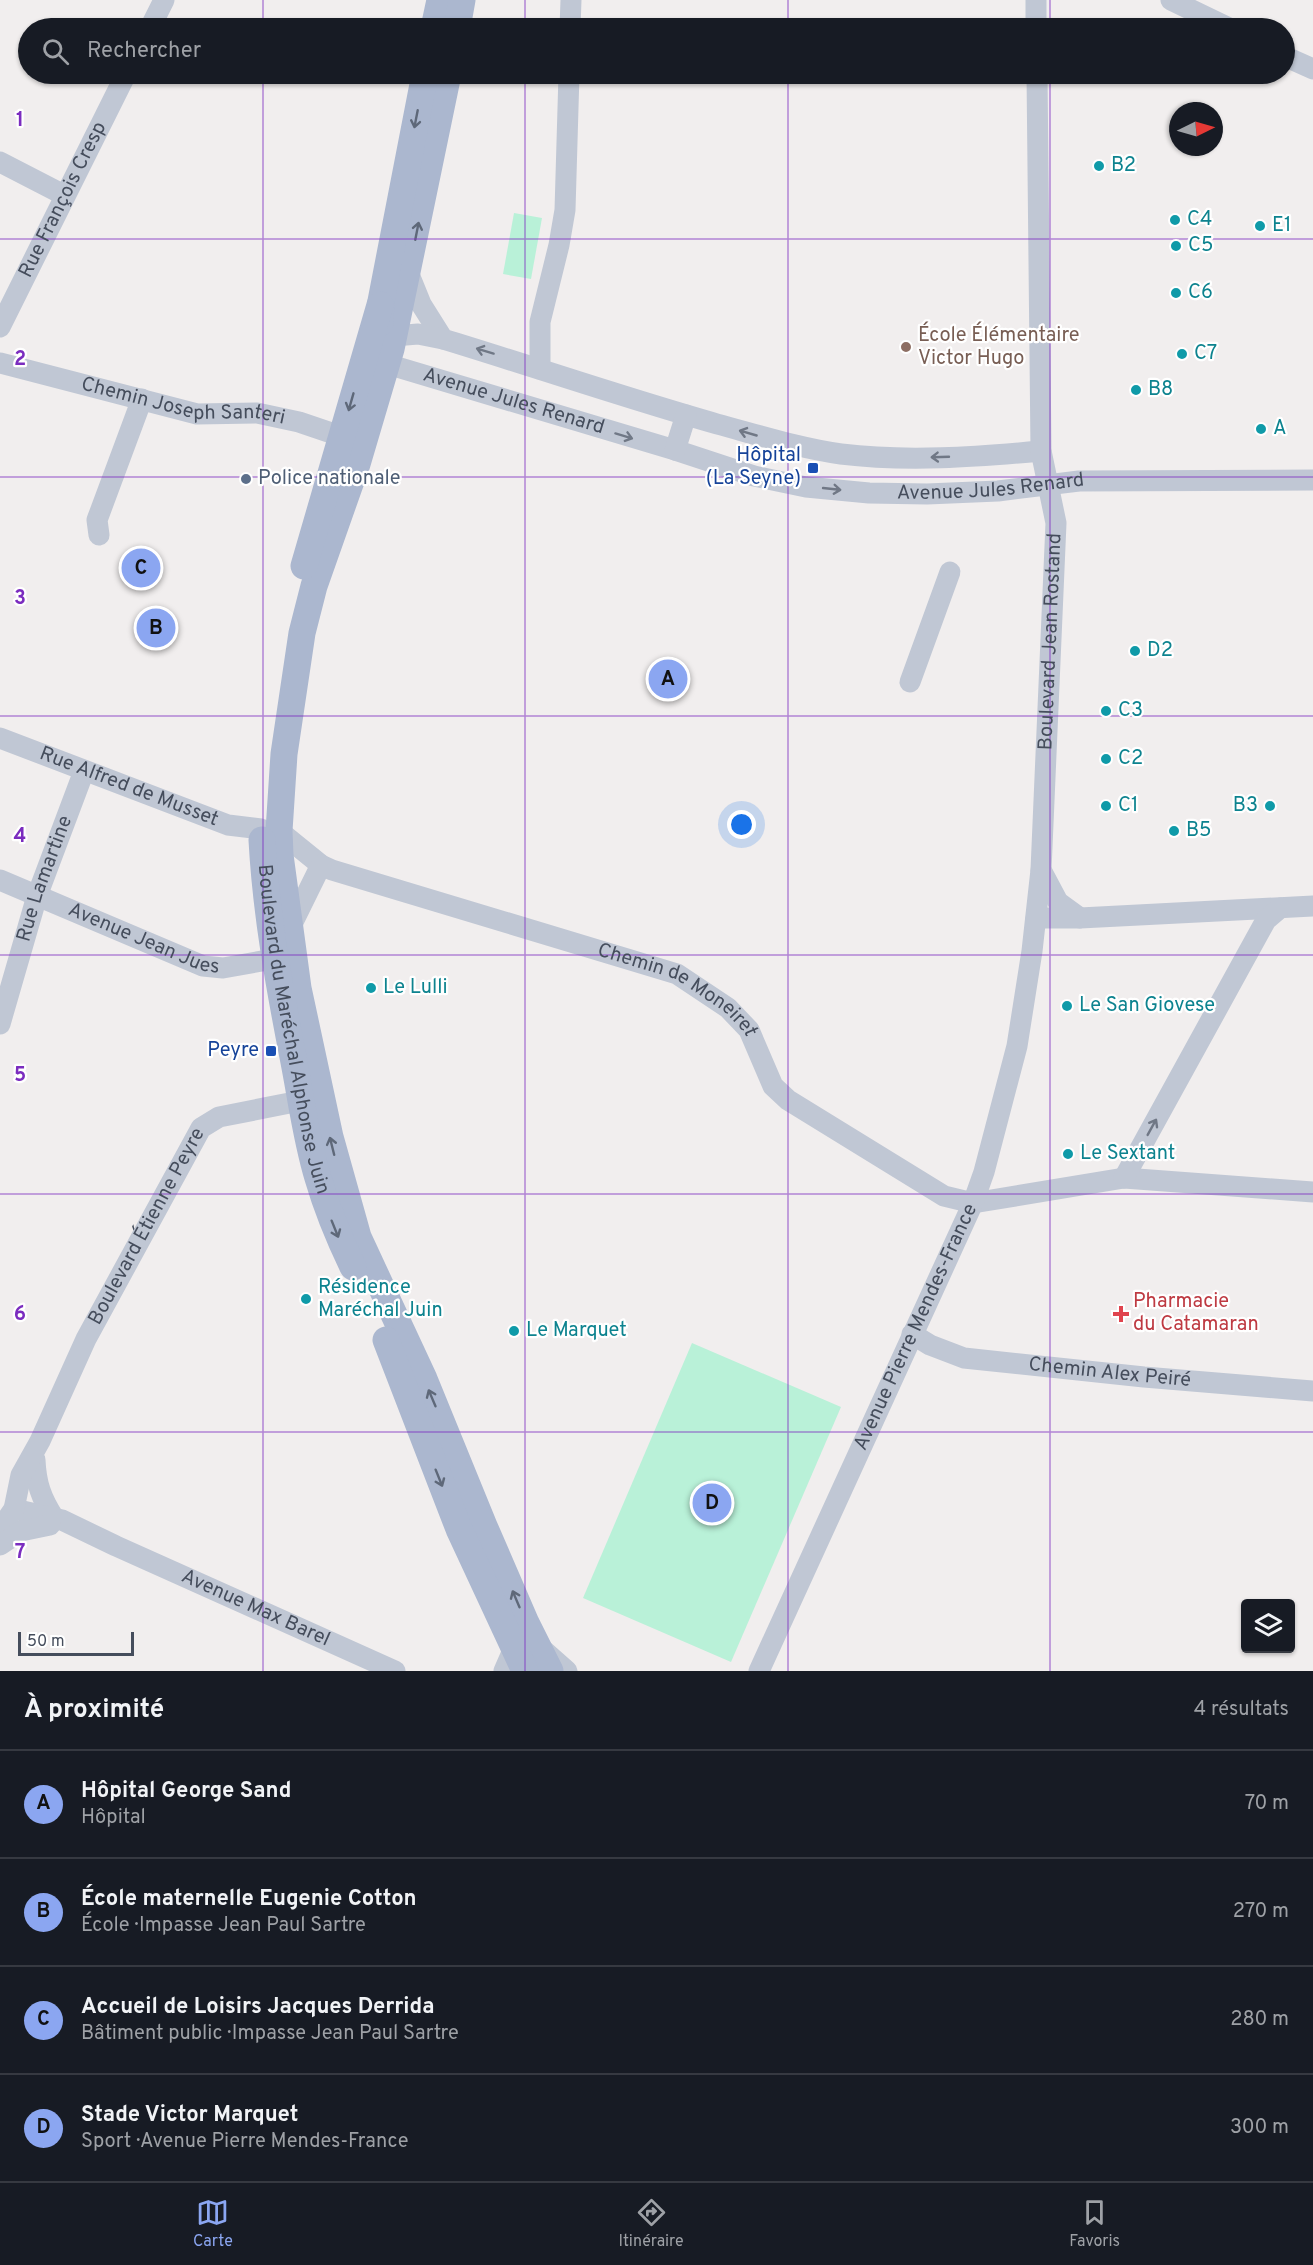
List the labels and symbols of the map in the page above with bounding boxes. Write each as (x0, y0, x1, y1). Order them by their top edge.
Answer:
north arrow (1169, 102, 1223, 156)
text: 1 (16, 108, 24, 134)
one-way arrow (410, 109, 421, 128)
street label: Rue François Cresp (14, 117, 113, 282)
place label: B2 (1111, 153, 1136, 179)
marker: B2 (1092, 159, 1106, 173)
place label: C4 (1187, 207, 1212, 233)
marker: C4 (1168, 213, 1182, 227)
place label: E1 (1272, 213, 1291, 239)
marker: E1 (1253, 219, 1267, 233)
one-way arrow (412, 221, 423, 241)
place label: C5 (1188, 233, 1213, 259)
marker: C5 (1169, 239, 1183, 253)
place label: C6 (1188, 280, 1213, 306)
marker: C6 (1169, 286, 1183, 300)
place label: École Élémentaire Victor Hugo (918, 321, 1079, 372)
marker: École Élémentaire Victor Hugo (899, 340, 913, 354)
place label: C7 (1194, 341, 1217, 367)
one-way arrow (476, 345, 495, 356)
text: 2 (14, 347, 26, 373)
marker: C7 (1175, 347, 1189, 361)
street label: Avenue Jules Renard (420, 362, 607, 441)
street label: Chemin Joseph Santeri (78, 372, 287, 432)
place label: B8 (1148, 377, 1173, 403)
marker: B8 (1129, 383, 1143, 397)
one-way arrow (345, 392, 357, 411)
place label: A (1273, 416, 1287, 442)
marker: A (1254, 422, 1268, 436)
one-way arrow (738, 426, 757, 438)
one-way arrow (614, 431, 633, 442)
place label: Hôpital (La Seyne) (706, 443, 801, 492)
one-way arrow (931, 451, 951, 462)
marker: Hôpital (La Seyne) (806, 461, 820, 475)
place label: Police nationale (258, 466, 401, 492)
street label: Avenue Jules Renard (897, 467, 1086, 507)
marker: Police nationale (239, 472, 253, 486)
one-way arrow (821, 484, 841, 495)
street label: Boulevard Jean Rostand (1033, 532, 1069, 751)
pin: C (122, 546, 160, 590)
text: 3 (14, 586, 26, 612)
pin: B (136, 606, 176, 650)
place label: D2 (1147, 638, 1173, 664)
marker: D2 (1128, 644, 1142, 658)
pin: A (648, 656, 688, 702)
place label: C3 (1118, 698, 1143, 724)
marker: C3 (1099, 704, 1113, 718)
street label: Rue Alfred de Musset (36, 741, 222, 833)
place label: C2 (1118, 746, 1143, 772)
marker: C2 (1099, 752, 1113, 766)
place label: C1 (1118, 793, 1138, 819)
place label: B3 (1233, 793, 1258, 819)
marker: C1 (1099, 799, 1113, 813)
marker: B3 (1263, 799, 1277, 813)
your location (727, 810, 756, 839)
street label: Rue Lamartine (11, 812, 79, 945)
place label: B5 (1186, 818, 1212, 844)
text: 4 (14, 824, 26, 850)
marker: B5 (1167, 824, 1181, 838)
street label: Boulevard du Maréchal Alphonse Juin (251, 863, 335, 1198)
street label: Avenue Jean Jues (64, 897, 221, 981)
street label: Chemin de Moneiret (594, 938, 763, 1041)
place label: Le Lulli (383, 975, 448, 1001)
marker: Le Lulli (364, 981, 378, 995)
place label: Le San Giovese (1079, 993, 1215, 1019)
marker: Le San Giovese (1060, 999, 1074, 1013)
place label: Peyre (207, 1038, 259, 1064)
marker: Peyre (264, 1044, 278, 1058)
text: 5 (14, 1063, 26, 1089)
one-way arrow (1147, 1118, 1159, 1135)
street label: Boulevard Étienne Peyre (83, 1123, 212, 1330)
one-way arrow (325, 1137, 337, 1156)
place label: Le Sextant (1080, 1141, 1175, 1167)
marker: Le Sextant (1061, 1147, 1075, 1161)
street label: Avenue Pierre Mendes-France (848, 1200, 984, 1455)
one-way arrow (330, 1219, 341, 1237)
place label: Résidence Maréchal Juin (318, 1275, 443, 1324)
place label: Pharmacie du Catamaran (1133, 1289, 1259, 1338)
marker: Résidence Maréchal Juin (299, 1292, 313, 1306)
text: 6 (14, 1302, 26, 1328)
marker: Pharmacie du Catamaran (1114, 1307, 1128, 1321)
place label: Le Marquet (526, 1318, 627, 1344)
marker: Le Marquet (507, 1324, 521, 1338)
street label: Chemin Alex Peiré (1027, 1352, 1192, 1394)
one-way arrow (426, 1389, 437, 1408)
one-way arrow (434, 1468, 445, 1487)
pin: D (692, 1480, 732, 1526)
text: 7 (15, 1540, 25, 1566)
street label: Avenue Max Barel (177, 1564, 334, 1653)
one-way arrow (510, 1591, 521, 1609)
scale bar (18, 1629, 134, 1656)

